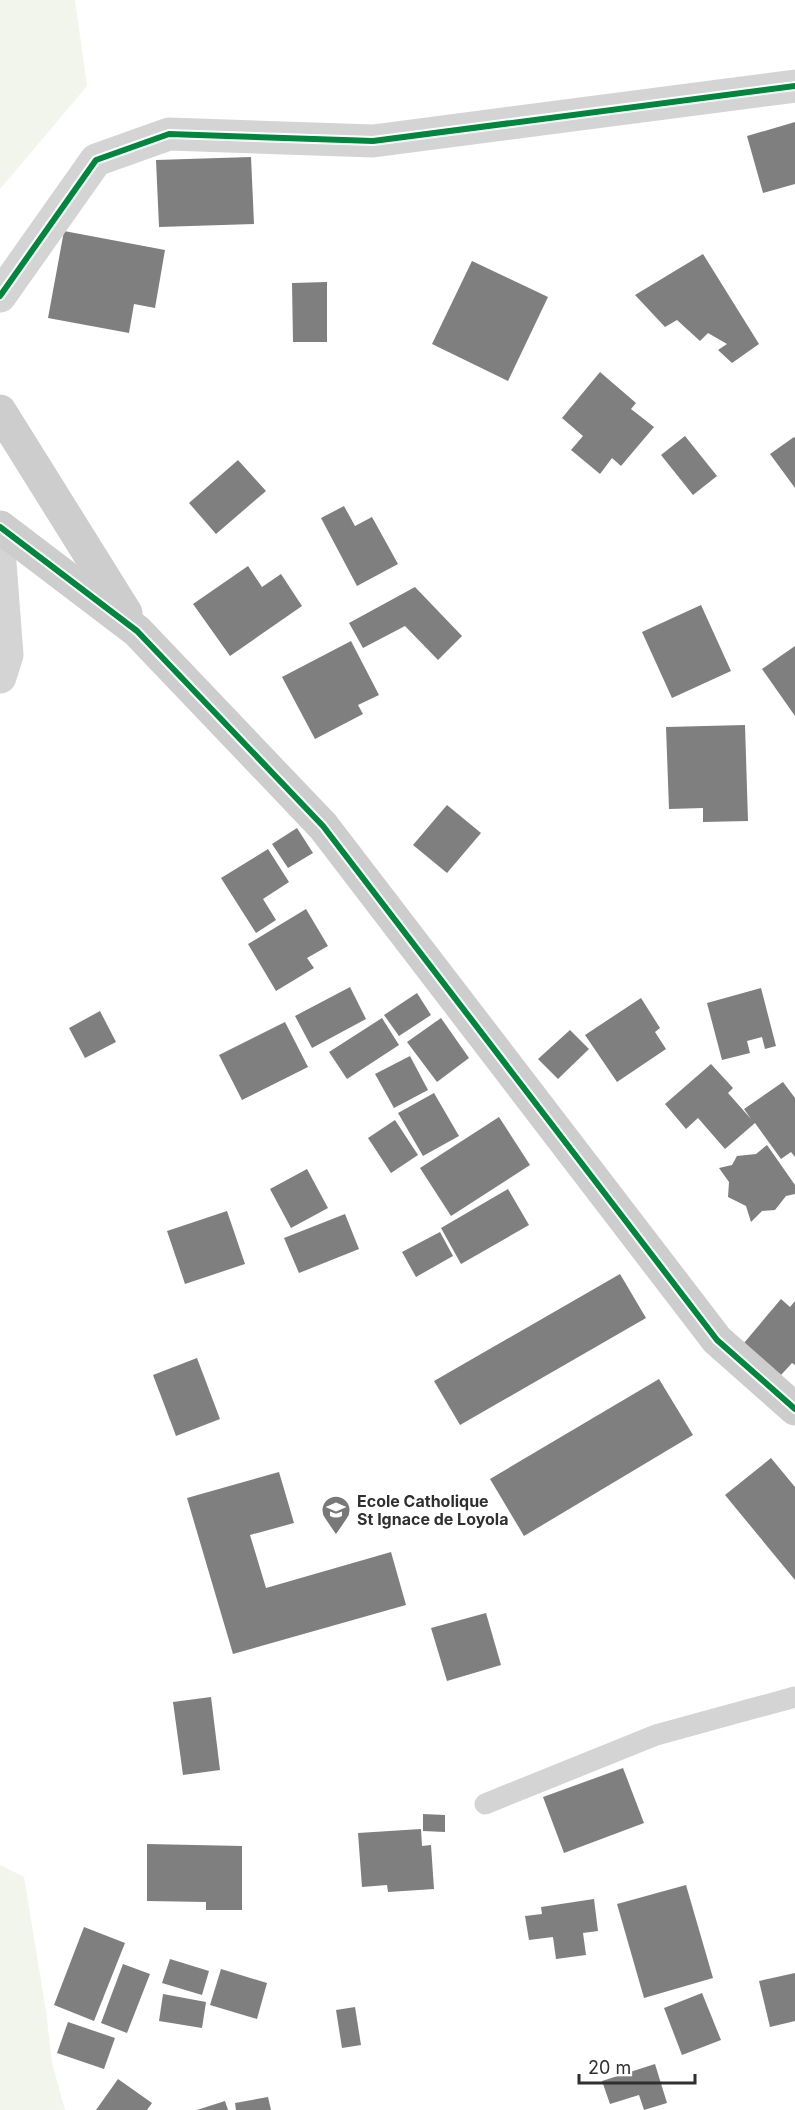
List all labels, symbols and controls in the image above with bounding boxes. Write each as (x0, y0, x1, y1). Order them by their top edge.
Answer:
place label: Ecole Catholique St Ignace de Loyola (357, 1491, 508, 1529)
school or university icon: Ecole Catholique St Ignace de Loyola (320, 1494, 352, 1536)
scale bar (579, 2047, 694, 2085)
text: 20 m (588, 2057, 631, 2078)

